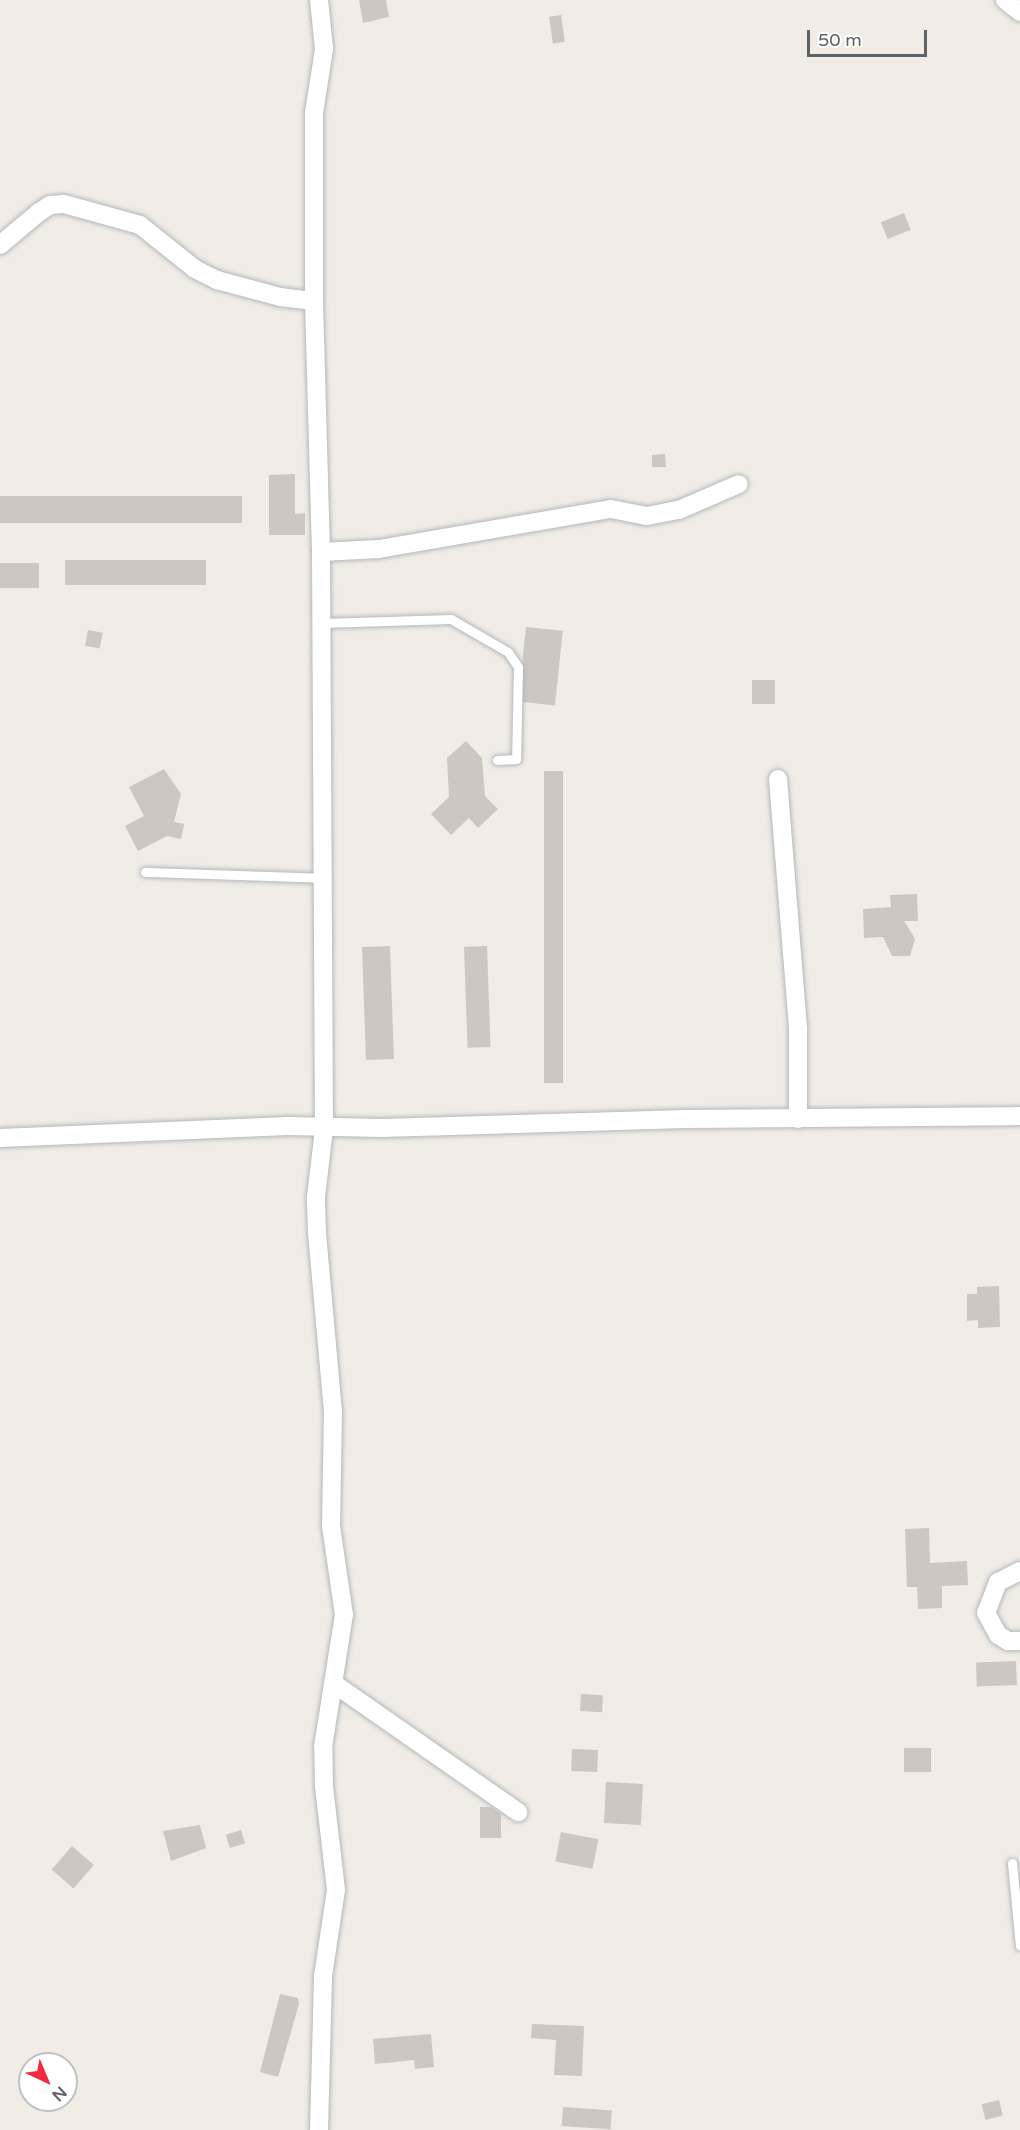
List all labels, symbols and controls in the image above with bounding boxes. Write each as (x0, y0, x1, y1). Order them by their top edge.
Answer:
scale bar (810, 18, 930, 56)
text: 50 m (818, 29, 862, 51)
north arrow (18, 2052, 78, 2112)
text: N (48, 2082, 71, 2105)

